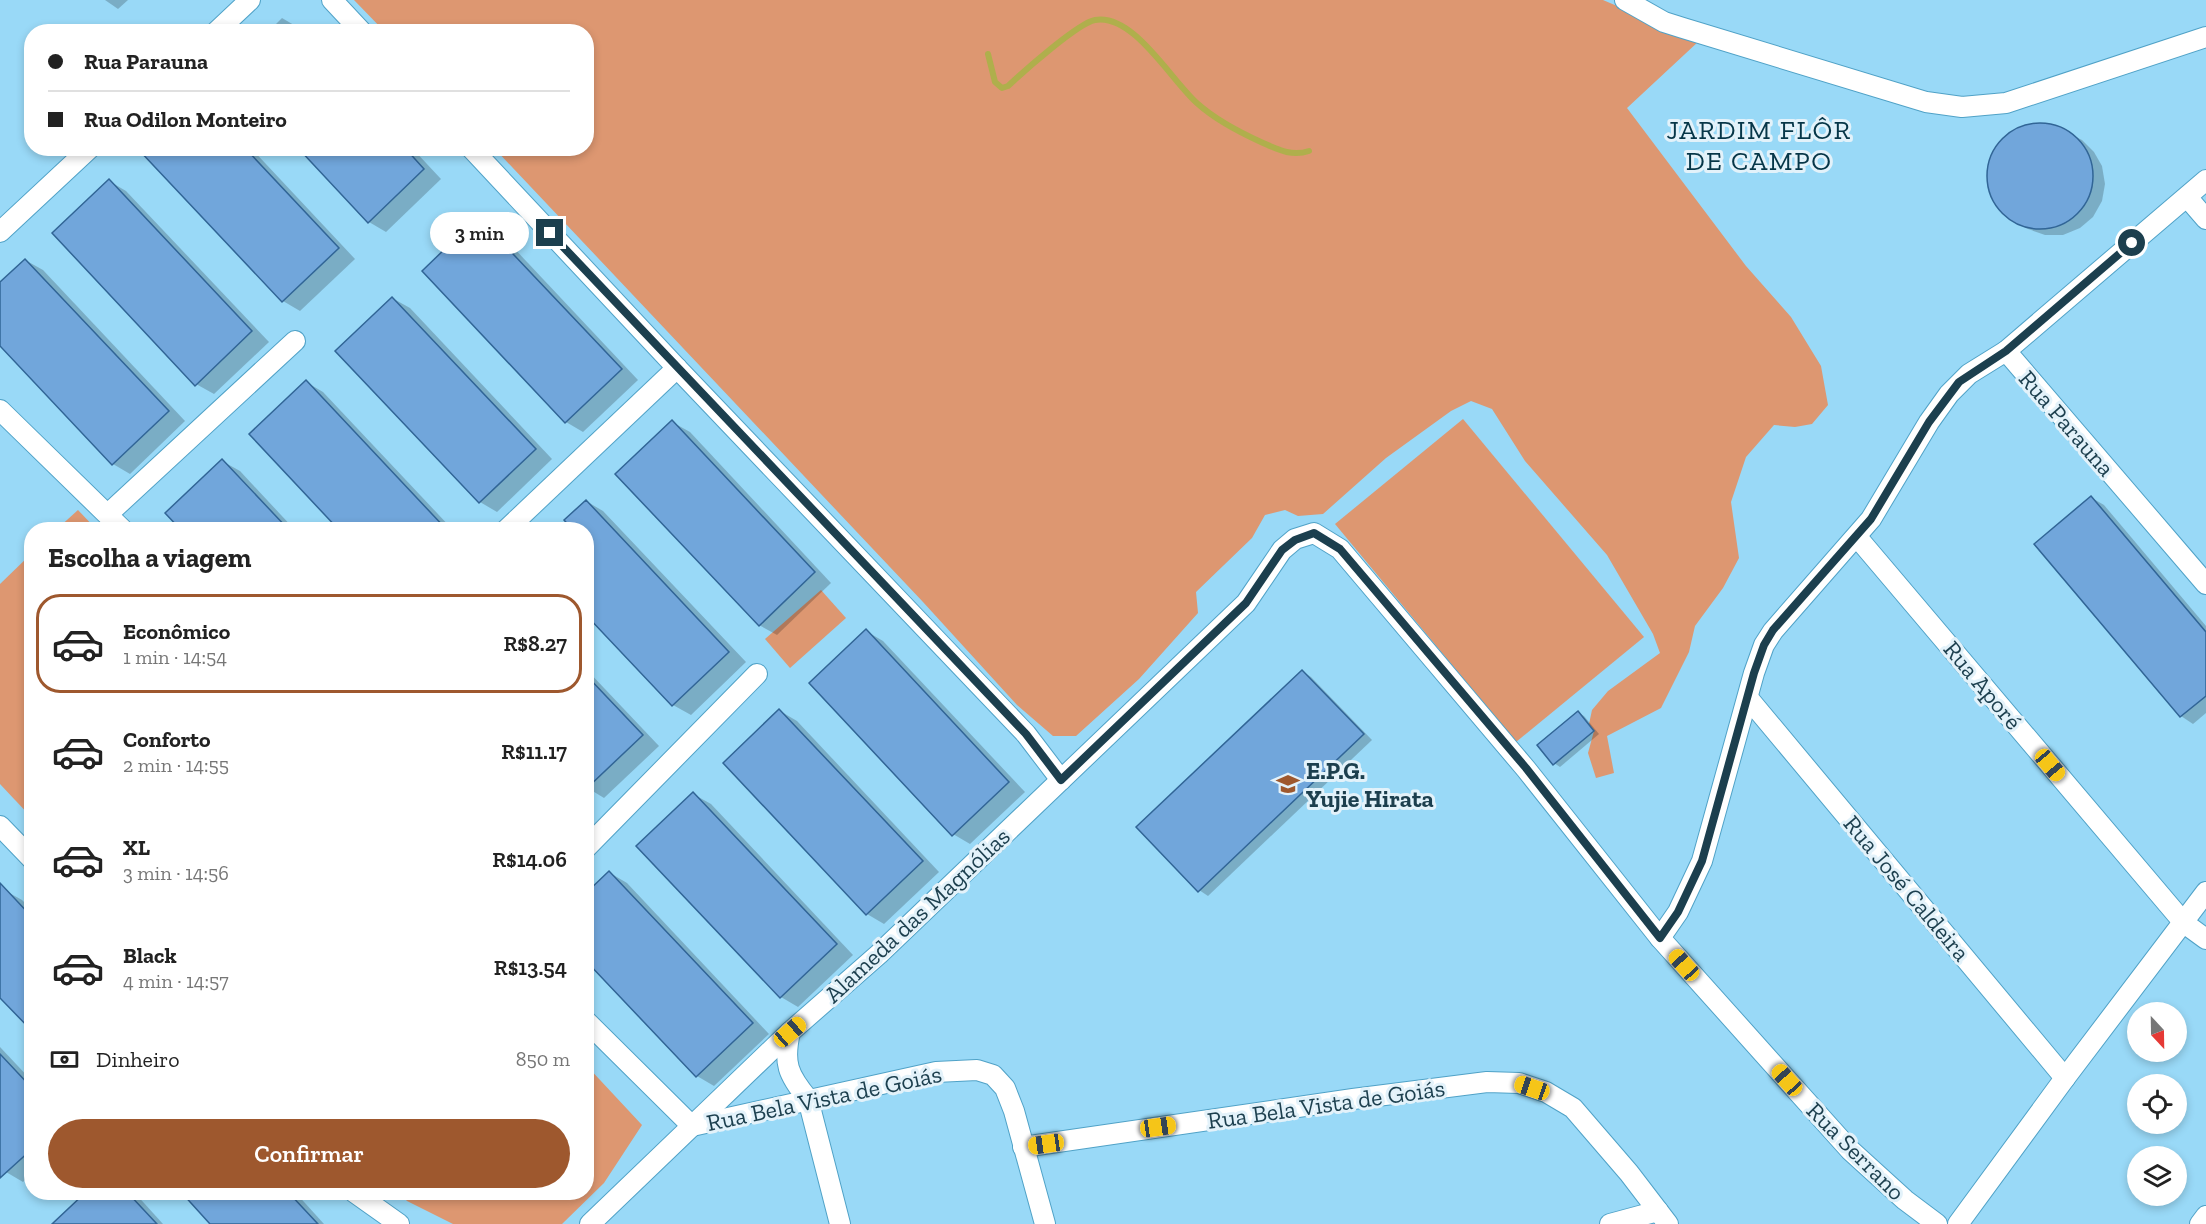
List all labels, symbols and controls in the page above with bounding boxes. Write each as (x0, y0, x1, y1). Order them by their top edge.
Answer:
text: Rua Parauna (84, 48, 208, 75)
text: Rua Odilon Monteiro (84, 106, 287, 133)
district label: JARDIM FLÔR DE CAMPO (1666, 114, 1852, 177)
callout: 3 min (430, 212, 529, 254)
route end (536, 219, 563, 246)
text: 3 min (455, 221, 504, 245)
route start (2118, 229, 2145, 256)
street label: Rua Parauna (2013, 364, 2121, 482)
text: Escolha a viagem (48, 542, 251, 574)
icon: car (51, 617, 105, 671)
text: Econômico (123, 618, 230, 645)
text: R$8.27 (503, 630, 567, 657)
street label: Rua Aporé (1938, 635, 2028, 735)
text: 1 min · 14:54 (123, 645, 227, 669)
icon: car (51, 725, 105, 779)
text: Conforto (123, 726, 211, 753)
text: R$11.17 (501, 738, 567, 765)
car (2032, 745, 2068, 785)
text: 2 min · 14:55 (123, 753, 229, 777)
place label: E.P.G. Yujie Hirata (1306, 756, 1434, 813)
school or university icon: E.P.G. Yujie Hirata (1275, 771, 1301, 797)
street label: Rua José Caldeira (1838, 809, 1977, 967)
street label: Alameda das Magnólias (818, 821, 1016, 1009)
icon: car (51, 833, 105, 887)
text: XL (123, 834, 150, 861)
text: R$14.06 (492, 846, 567, 873)
text: 3 min · 14:56 (123, 861, 229, 885)
icon: car (51, 941, 105, 995)
text: Black (123, 942, 177, 969)
car (1665, 946, 1703, 984)
text: R$13.54 (494, 954, 567, 981)
text: 4 min · 14:57 (123, 969, 229, 993)
north arrow (2127, 1002, 2187, 1062)
map controls (2127, 1002, 2187, 1206)
car (771, 1013, 809, 1051)
icon: cash (48, 1043, 81, 1076)
text: Dinheiro (96, 1046, 180, 1073)
text: 850 m (516, 1047, 570, 1071)
street label: Rua Bela Vista de Goiás (704, 1059, 944, 1137)
car (1768, 1061, 1806, 1099)
street label: Rua Bela Vista de Goiás (1205, 1073, 1447, 1135)
car (1512, 1074, 1552, 1102)
button: locate (2127, 1074, 2187, 1134)
street label: Rua Serrano (1801, 1096, 1911, 1206)
car (1139, 1116, 1177, 1138)
button: Confirmar (48, 1119, 570, 1188)
car (1027, 1133, 1065, 1155)
button: layers (2127, 1146, 2187, 1206)

